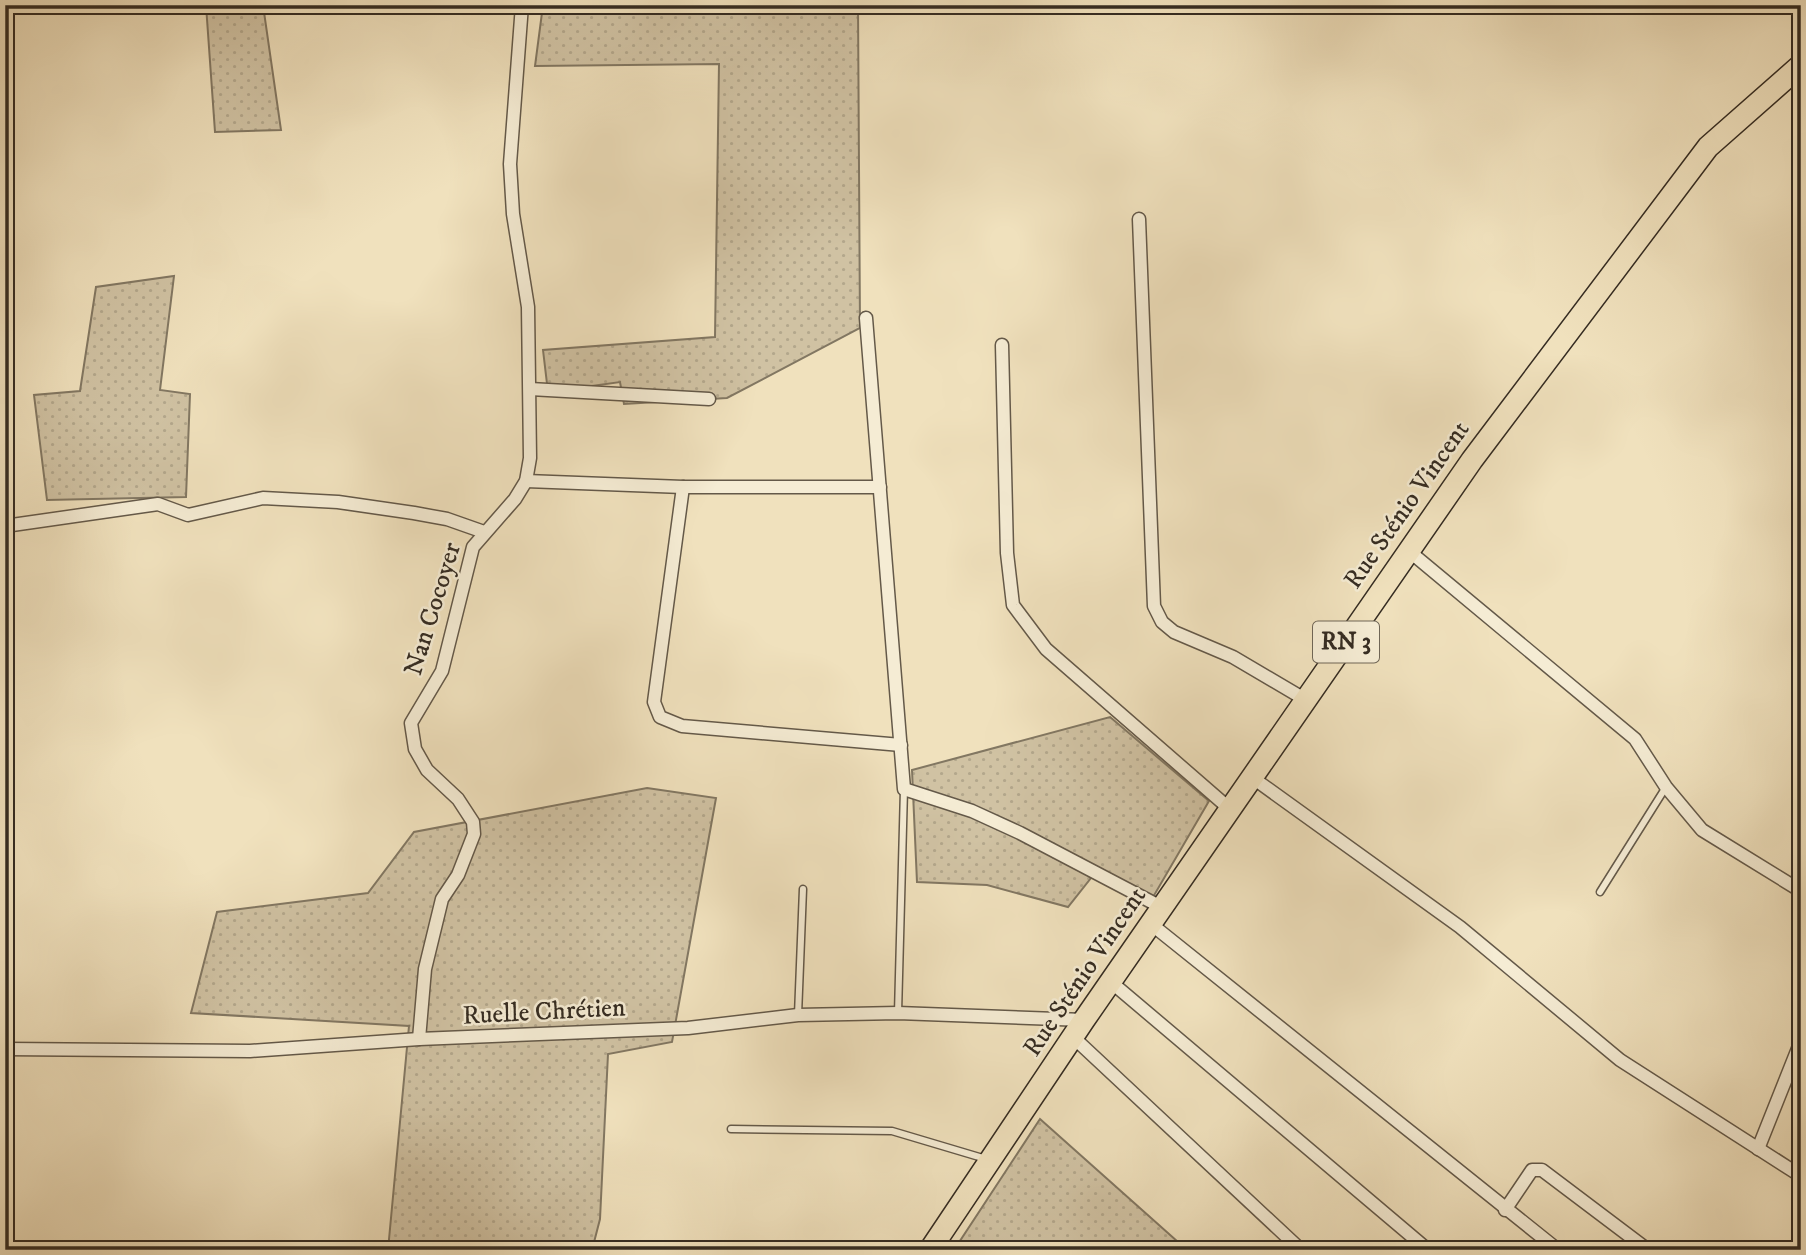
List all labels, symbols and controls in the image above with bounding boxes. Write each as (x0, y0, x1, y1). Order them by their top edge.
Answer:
street label: Rue Sténio Vincent (1337, 415, 1477, 595)
street label: Nan Cocoyer (397, 538, 469, 680)
road number: RN 3 (1313, 622, 1379, 662)
street label: Rue Sténio Vincent (1016, 881, 1154, 1063)
street label: Ruelle Chrétien (462, 991, 627, 1033)

